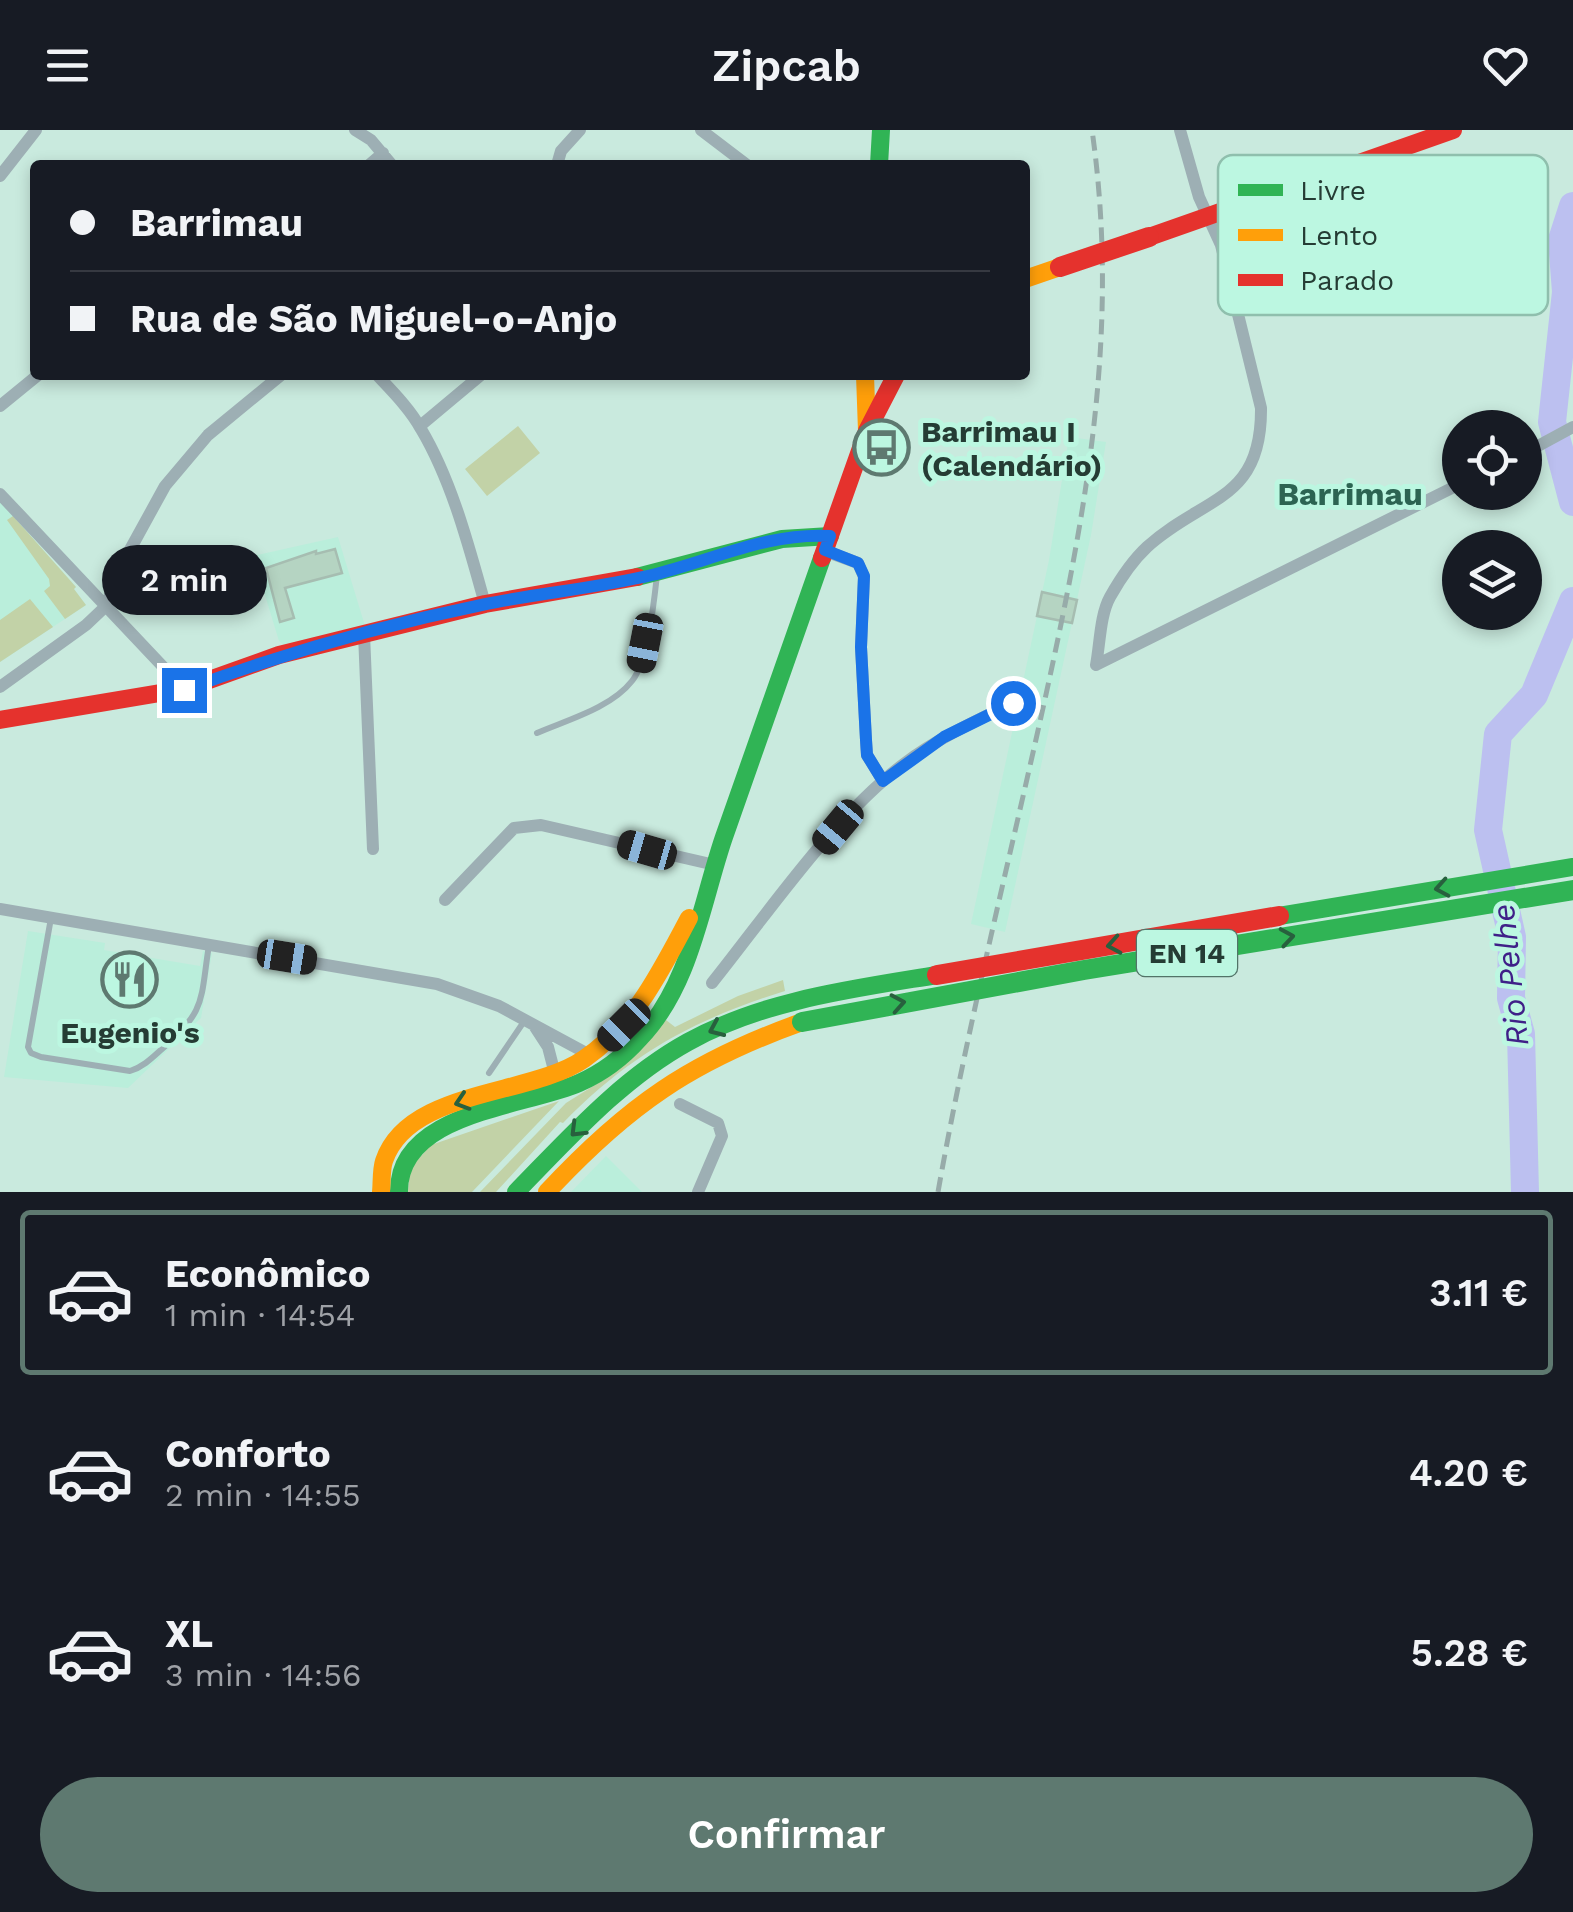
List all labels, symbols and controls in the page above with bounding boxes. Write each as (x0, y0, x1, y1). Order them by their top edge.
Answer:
icon: menu (40, 38, 95, 93)
icon: heart (1478, 38, 1533, 93)
text: Zipcab (712, 39, 861, 92)
legend (1218, 155, 1548, 315)
text: Livre (1300, 174, 1366, 207)
text: Barrimau (130, 201, 303, 245)
text: Lento (1300, 219, 1378, 252)
text: Parado (1300, 264, 1394, 297)
text: Rua de São Miguel-o-Anjo (130, 297, 617, 341)
map controls (1442, 410, 1542, 630)
button: locate (1442, 410, 1542, 510)
place label: Barrimau I (Calendário) (921, 414, 1102, 483)
bus stop icon: Barrimau I (Calendário) (852, 418, 912, 478)
district label: Barrimau (1277, 475, 1423, 513)
button: layers (1442, 530, 1542, 630)
callout: 2 min (101, 545, 266, 615)
text: 2 min (141, 561, 228, 599)
car (625, 611, 665, 675)
route end (162, 668, 207, 713)
route start (991, 681, 1036, 726)
car (807, 794, 869, 860)
car (614, 827, 680, 873)
one-way arrow (1434, 877, 1450, 898)
water label: Rio Pelhe (1484, 902, 1536, 1048)
one-way arrow (1279, 927, 1296, 948)
road number: EN 14 (1137, 930, 1237, 976)
one-way arrow (1106, 934, 1123, 955)
car (255, 937, 319, 977)
restaurant icon: Eugenio's (100, 950, 160, 1010)
car (592, 993, 656, 1057)
one-way arrow (890, 993, 906, 1014)
place label: Eugenio's (60, 1015, 200, 1050)
one-way arrow (708, 1017, 726, 1037)
one-way arrow (454, 1090, 471, 1110)
one-way arrow (570, 1119, 588, 1137)
icon: car (45, 1248, 135, 1338)
text: Econômico (165, 1252, 370, 1296)
text: 3.11 € (1429, 1271, 1528, 1315)
text: 1 min · 14:54 (165, 1296, 355, 1334)
icon: car (45, 1428, 135, 1518)
text: Conforto (165, 1432, 331, 1476)
text: 4.20 € (1409, 1451, 1528, 1495)
text: 2 min · 14:55 (165, 1476, 361, 1514)
icon: car (45, 1608, 135, 1698)
text: XL (165, 1612, 213, 1656)
text: 5.28 € (1411, 1631, 1528, 1675)
text: 3 min · 14:56 (165, 1656, 361, 1694)
button: Confirmar (40, 1777, 1533, 1892)

